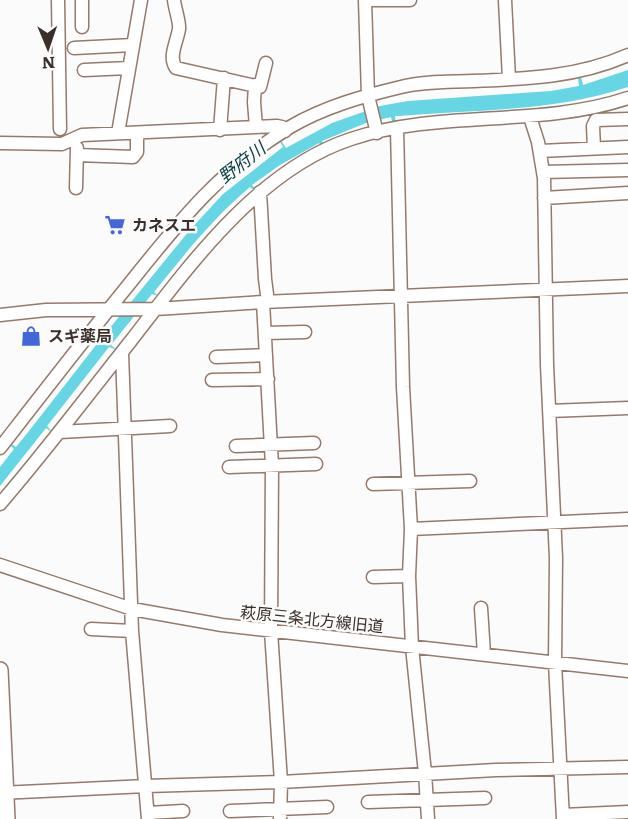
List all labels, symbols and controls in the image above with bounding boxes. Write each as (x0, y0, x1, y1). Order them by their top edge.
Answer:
north arrow (18, 18, 78, 78)
text: N (41, 52, 56, 76)
water label: 野府川 (211, 133, 272, 189)
place label: カネスエ (132, 212, 196, 236)
supermarket icon: カネスエ (103, 213, 127, 237)
place label: スギ薬局 (48, 323, 112, 347)
shop icon: スギ薬局 (19, 324, 43, 348)
street label: 萩原三条北方線旧道 (239, 599, 385, 637)

